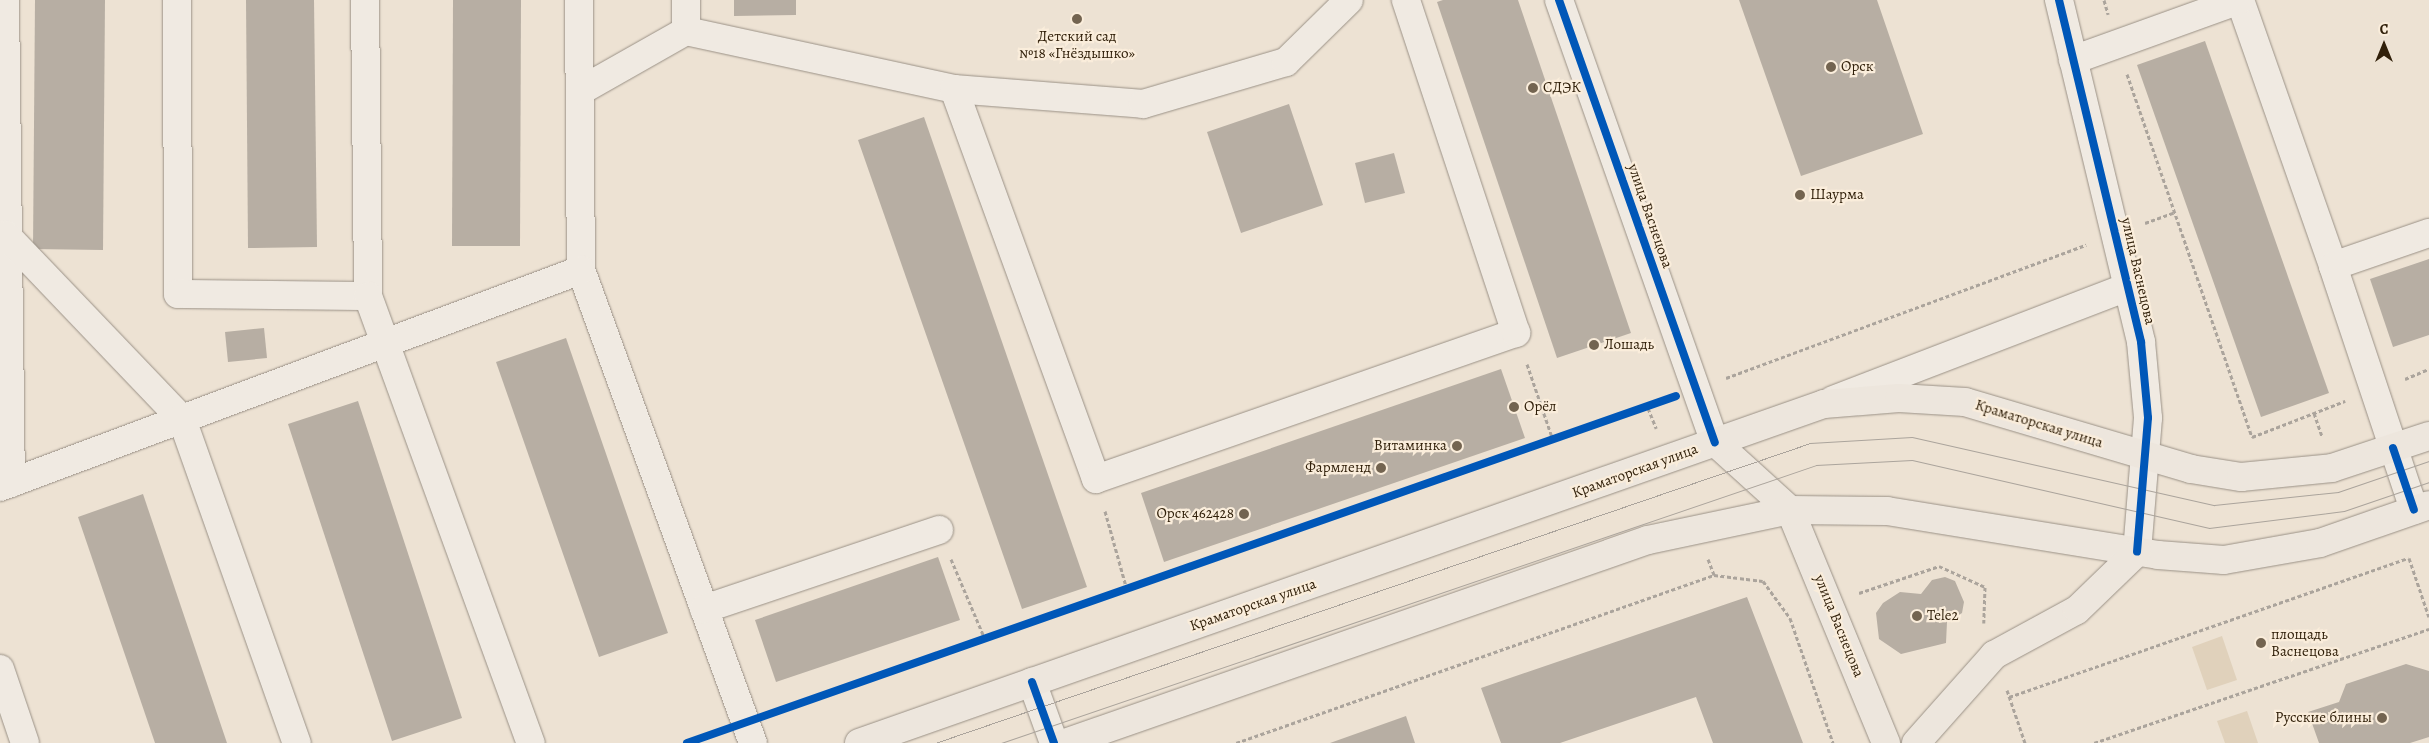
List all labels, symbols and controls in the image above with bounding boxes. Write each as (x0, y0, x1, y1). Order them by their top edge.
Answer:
marker: Детский сад №18 «Гнёздышко» (1071, 13, 1083, 25)
north arrow (2359, 20, 2409, 70)
text: С (2380, 20, 2388, 39)
place label: Детский сад №18 «Гнёздышко» (1019, 27, 1135, 62)
place label: Орск (1841, 58, 1874, 76)
marker: Орск (1825, 61, 1837, 73)
place label: СДЭК (1543, 79, 1581, 97)
marker: СДЭК (1527, 82, 1539, 94)
street label: улица Васнецова (1624, 161, 1676, 271)
place label: Шаурма (1810, 186, 1864, 204)
marker: Шаурма (1794, 189, 1806, 201)
street label: улица Васнецова (2117, 216, 2159, 326)
place label: Лошадь (1604, 336, 1654, 354)
marker: Лошадь (1588, 339, 1600, 351)
street label: Краматорская улица (1973, 396, 2105, 452)
place label: Орёл (1524, 398, 1557, 416)
marker: Орёл (1508, 401, 1520, 413)
place label: Витаминка (1374, 437, 1447, 455)
marker: Витаминка (1451, 440, 1463, 452)
street label: Краматорская улица (1570, 440, 1700, 502)
place label: Фармленд (1305, 459, 1371, 477)
marker: Фармленд (1375, 462, 1387, 474)
place label: Орск 462428 (1156, 505, 1234, 523)
marker: Орск 462428 (1238, 508, 1250, 520)
street label: улица Васнецова (1810, 572, 1868, 680)
street label: Краматорская улица (1187, 575, 1319, 635)
place label: Tele2 (1927, 607, 1959, 625)
marker: Tele2 (1911, 610, 1923, 622)
place label: площадь Васнецова (2271, 625, 2339, 660)
marker: площадь Васнецова (2255, 637, 2267, 649)
place label: Русские блины (2275, 709, 2372, 727)
marker: Русские блины (2376, 712, 2388, 724)

